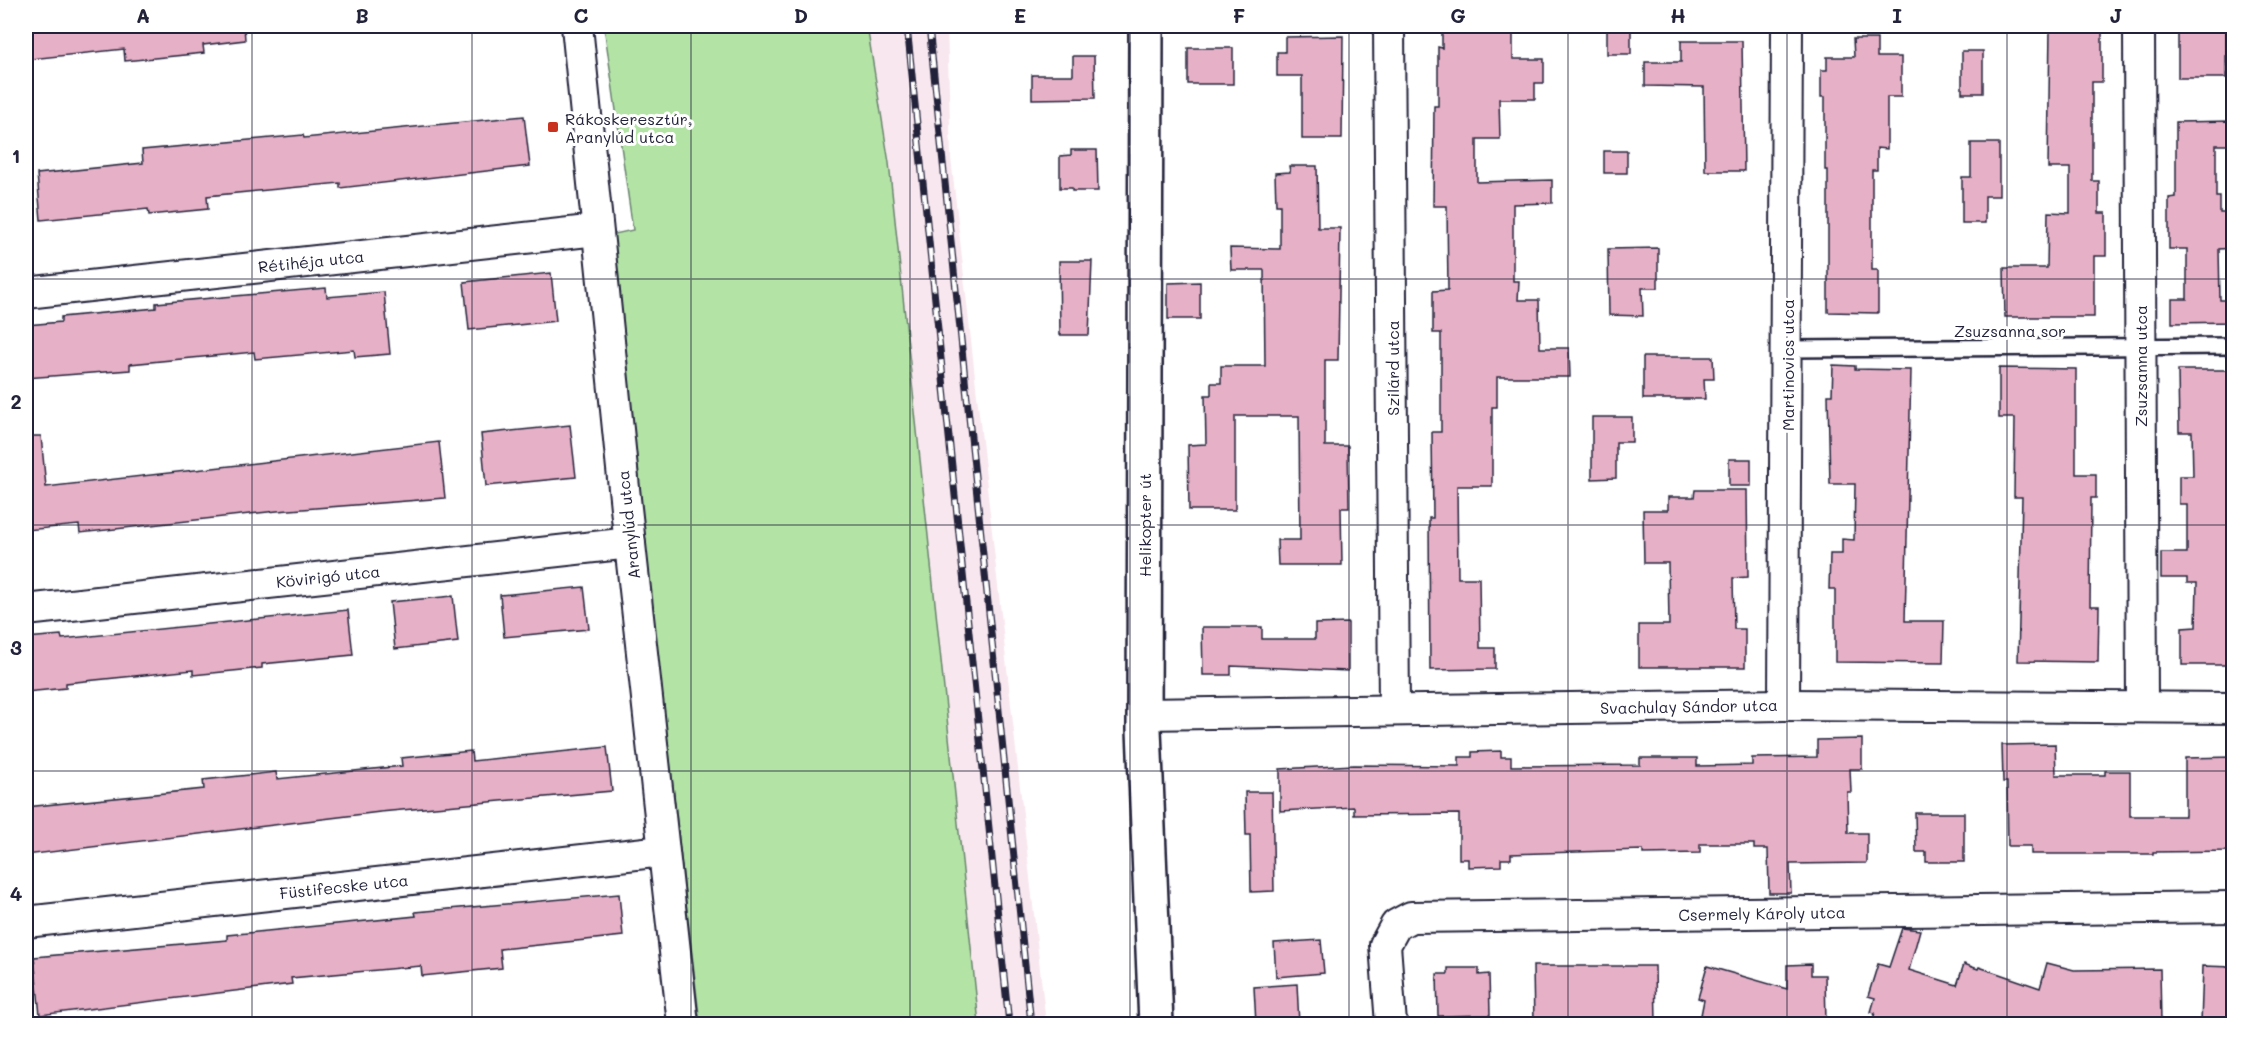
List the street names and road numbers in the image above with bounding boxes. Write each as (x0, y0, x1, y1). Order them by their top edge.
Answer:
street label: Rétihéja utca (257, 245, 365, 277)
street label: Martinovics utca (1777, 299, 1798, 431)
street label: Zsuzsanna utca (2130, 305, 2151, 427)
street label: Szilárd utca (1382, 320, 1403, 416)
street label: Zsuzsanna sor (1954, 320, 2066, 341)
street label: Aranylúd utca (612, 469, 644, 581)
street label: Helikopter út (1134, 473, 1155, 577)
street label: Kövirigó utca (275, 560, 381, 592)
street label: Svachulay Sándor utca (1600, 694, 1778, 718)
street label: Füstifecske utca (279, 869, 409, 903)
street label: Csermely Károly utca (1678, 901, 1846, 925)

